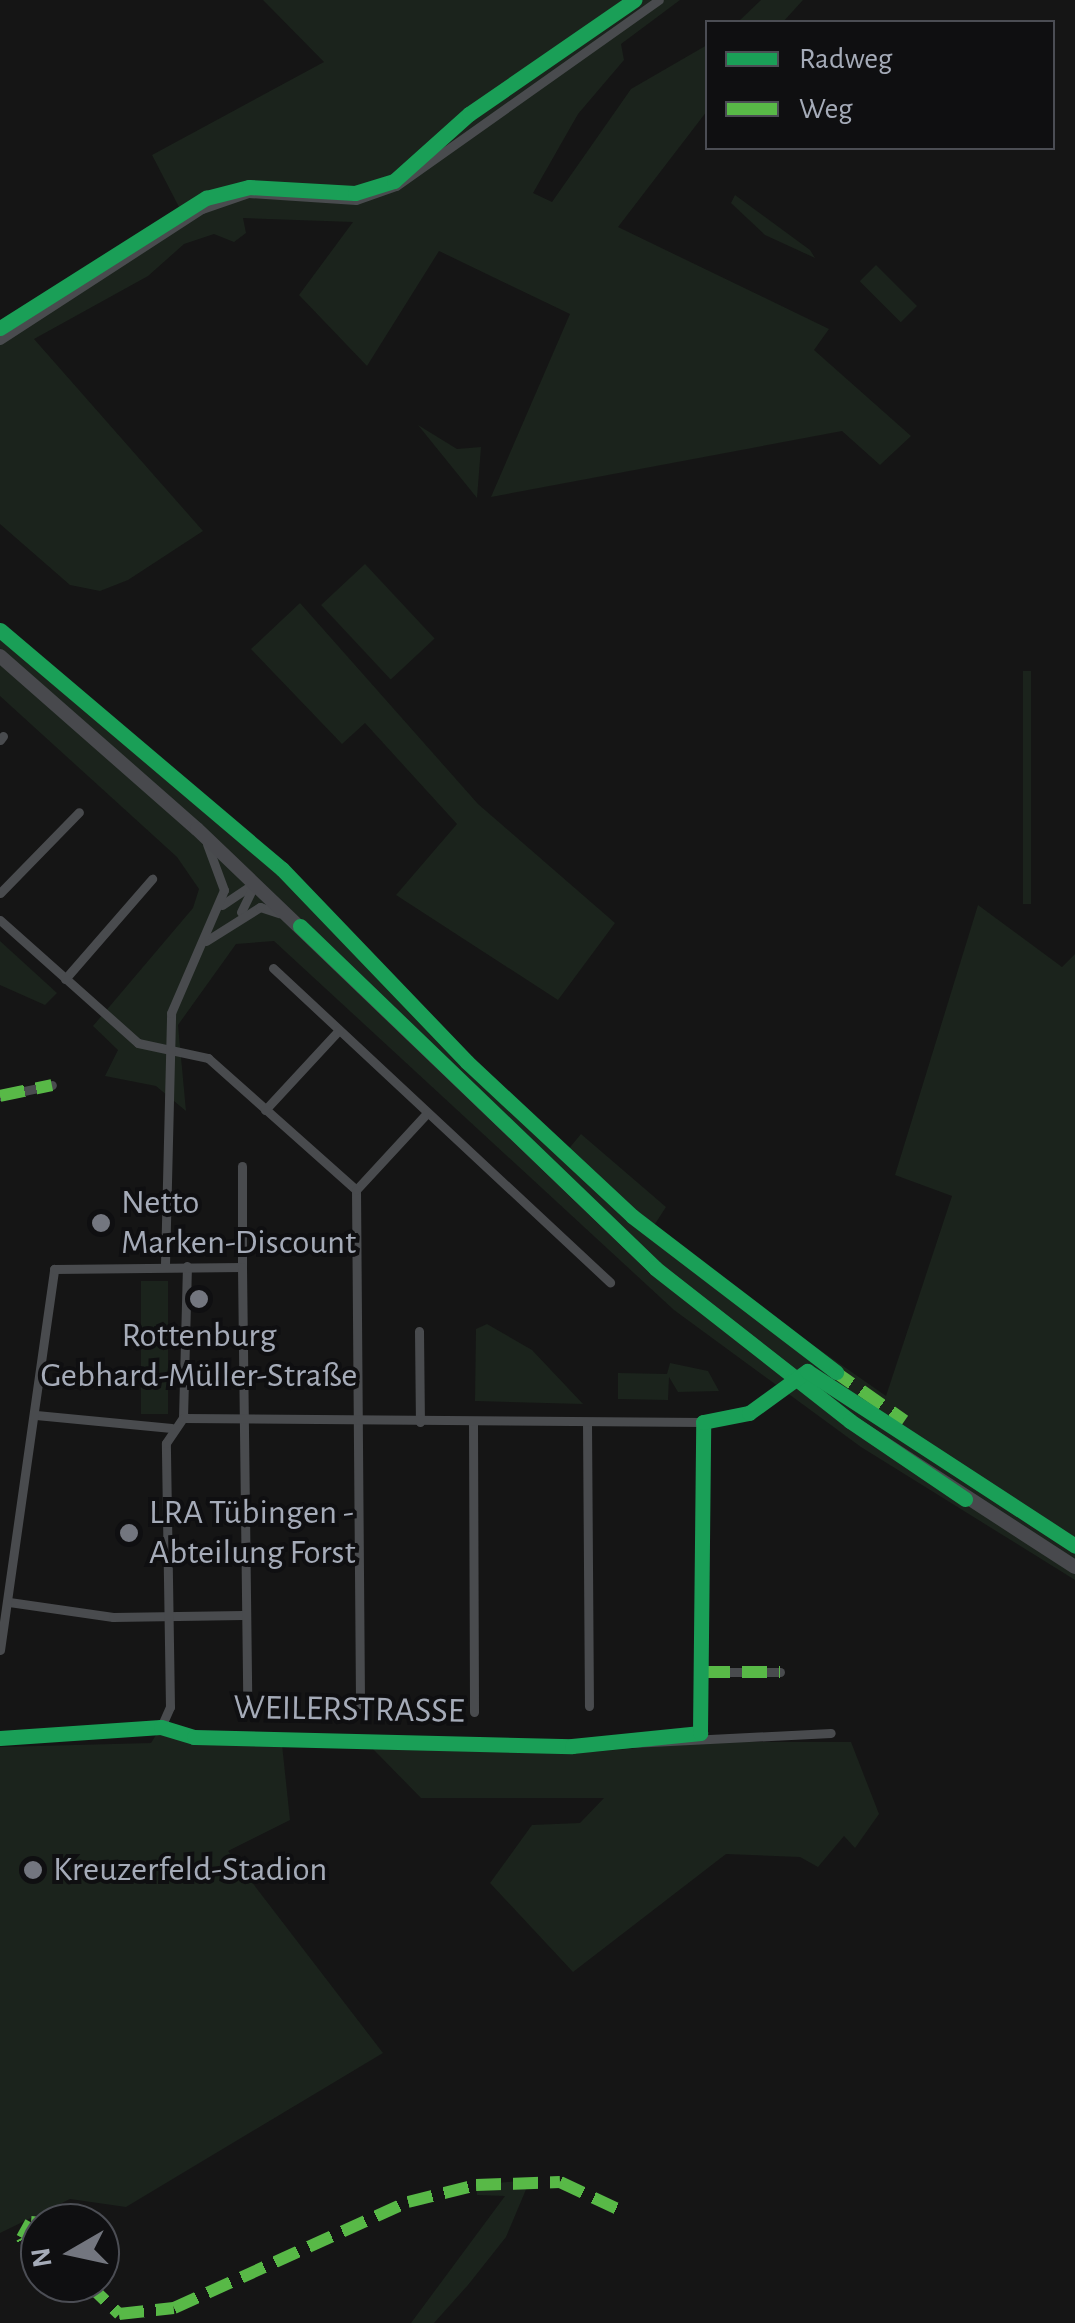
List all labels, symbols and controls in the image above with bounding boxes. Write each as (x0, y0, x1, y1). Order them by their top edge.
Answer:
legend (705, 20, 1055, 150)
text: Radweg (799, 44, 892, 74)
text: Weg (799, 94, 853, 124)
place label: Netto Marken-Discount (121, 1182, 356, 1264)
marker: Netto Marken-Discount (90, 1212, 112, 1234)
marker: Rottenburg Gebhard-Müller-Straße (188, 1288, 210, 1310)
place label: Rottenburg Gebhard-Müller-Straße (41, 1315, 357, 1397)
place label: LRA Tübingen - Abteilung Forst (149, 1492, 356, 1574)
marker: LRA Tübingen - Abteilung Forst (118, 1522, 140, 1544)
street label: WEILERSTRASSE (233, 1687, 465, 1733)
place label: Kreuzerfeld-Stadion (53, 1849, 327, 1891)
marker: Kreuzerfeld-Stadion (22, 1859, 44, 1881)
north arrow (20, 2203, 120, 2303)
text: N (27, 2246, 58, 2269)

